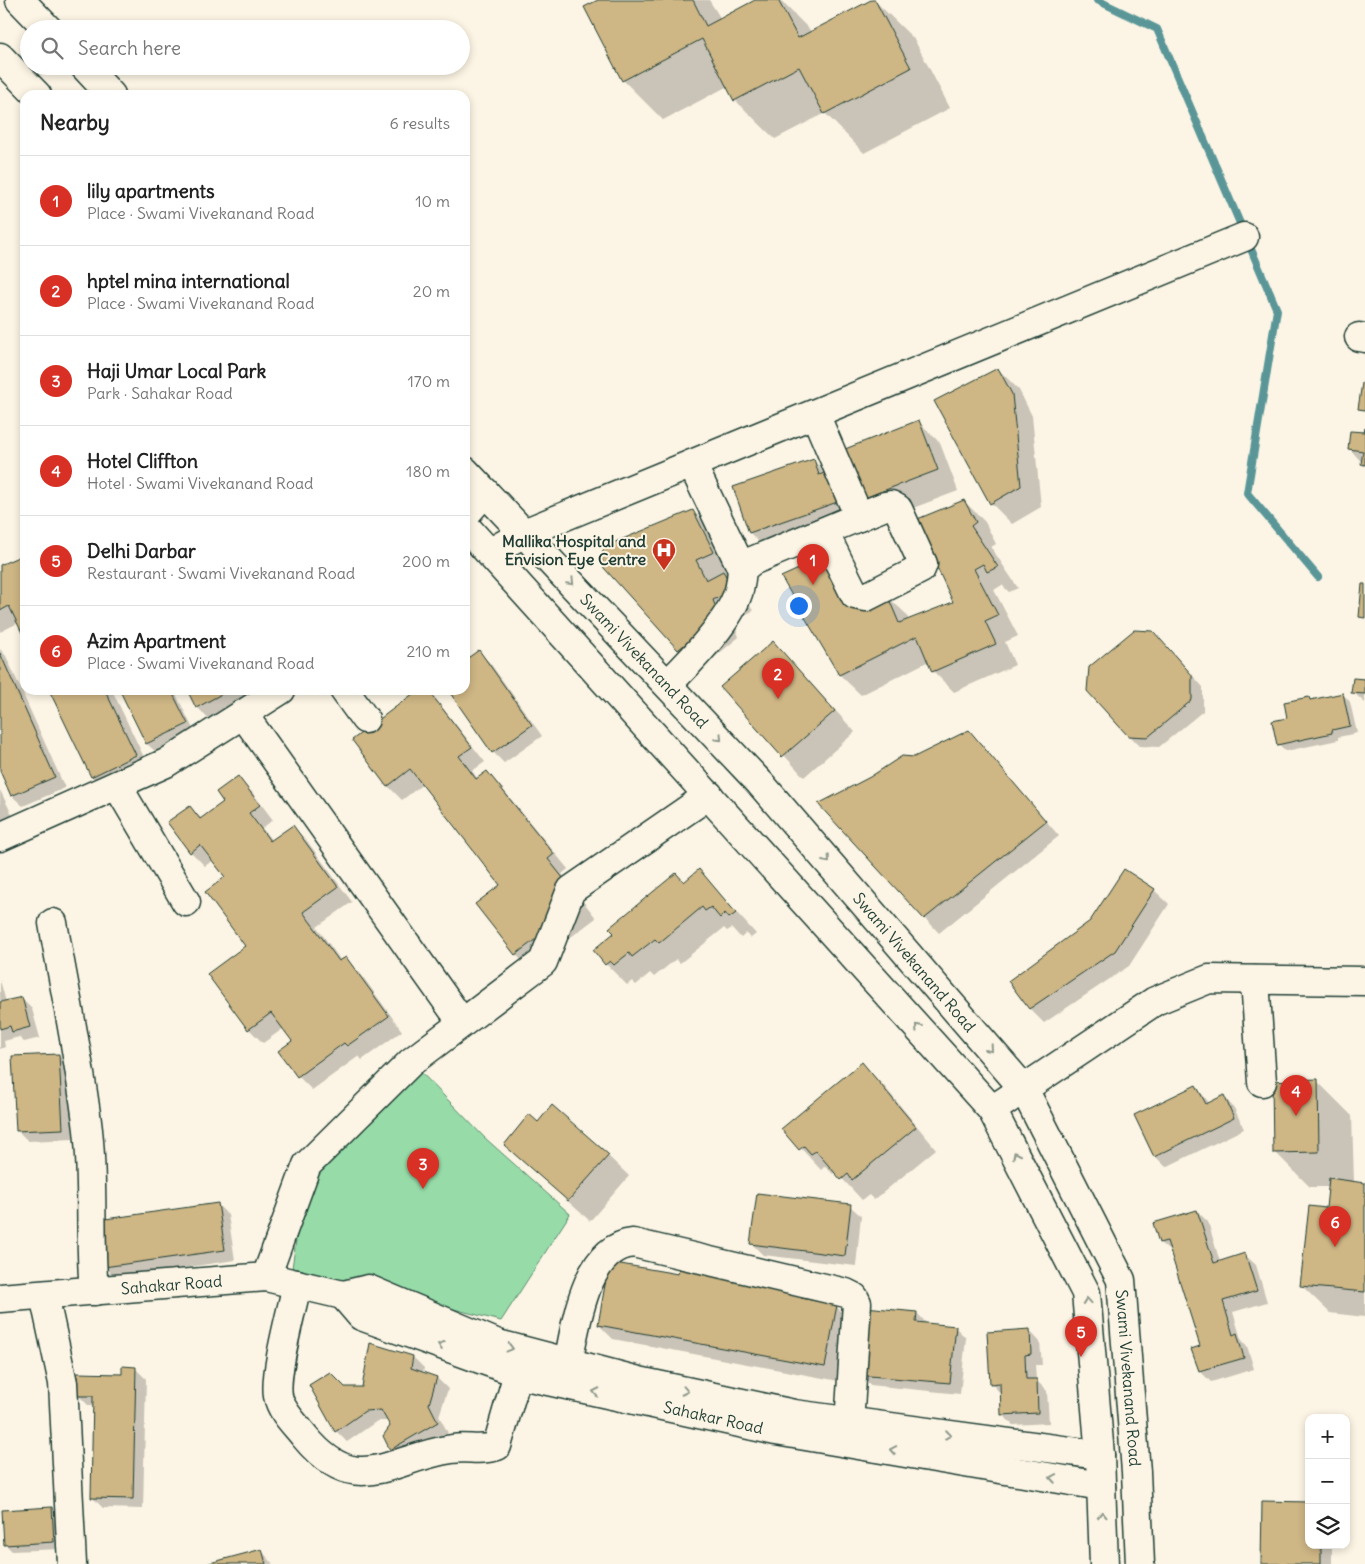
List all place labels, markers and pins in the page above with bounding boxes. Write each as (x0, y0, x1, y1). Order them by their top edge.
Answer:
place label: Mallika Hospital and Envision Eye Centre (502, 531, 647, 570)
hospital icon: Mallika Hospital and Envision Eye Centre (651, 537, 677, 571)
pin: 1 (797, 544, 829, 585)
pin: 2 (762, 658, 794, 699)
pin: 4 (1280, 1075, 1312, 1116)
pin: 3 (407, 1148, 439, 1189)
pin: 6 (1319, 1206, 1351, 1247)
pin: 5 (1065, 1316, 1097, 1357)

